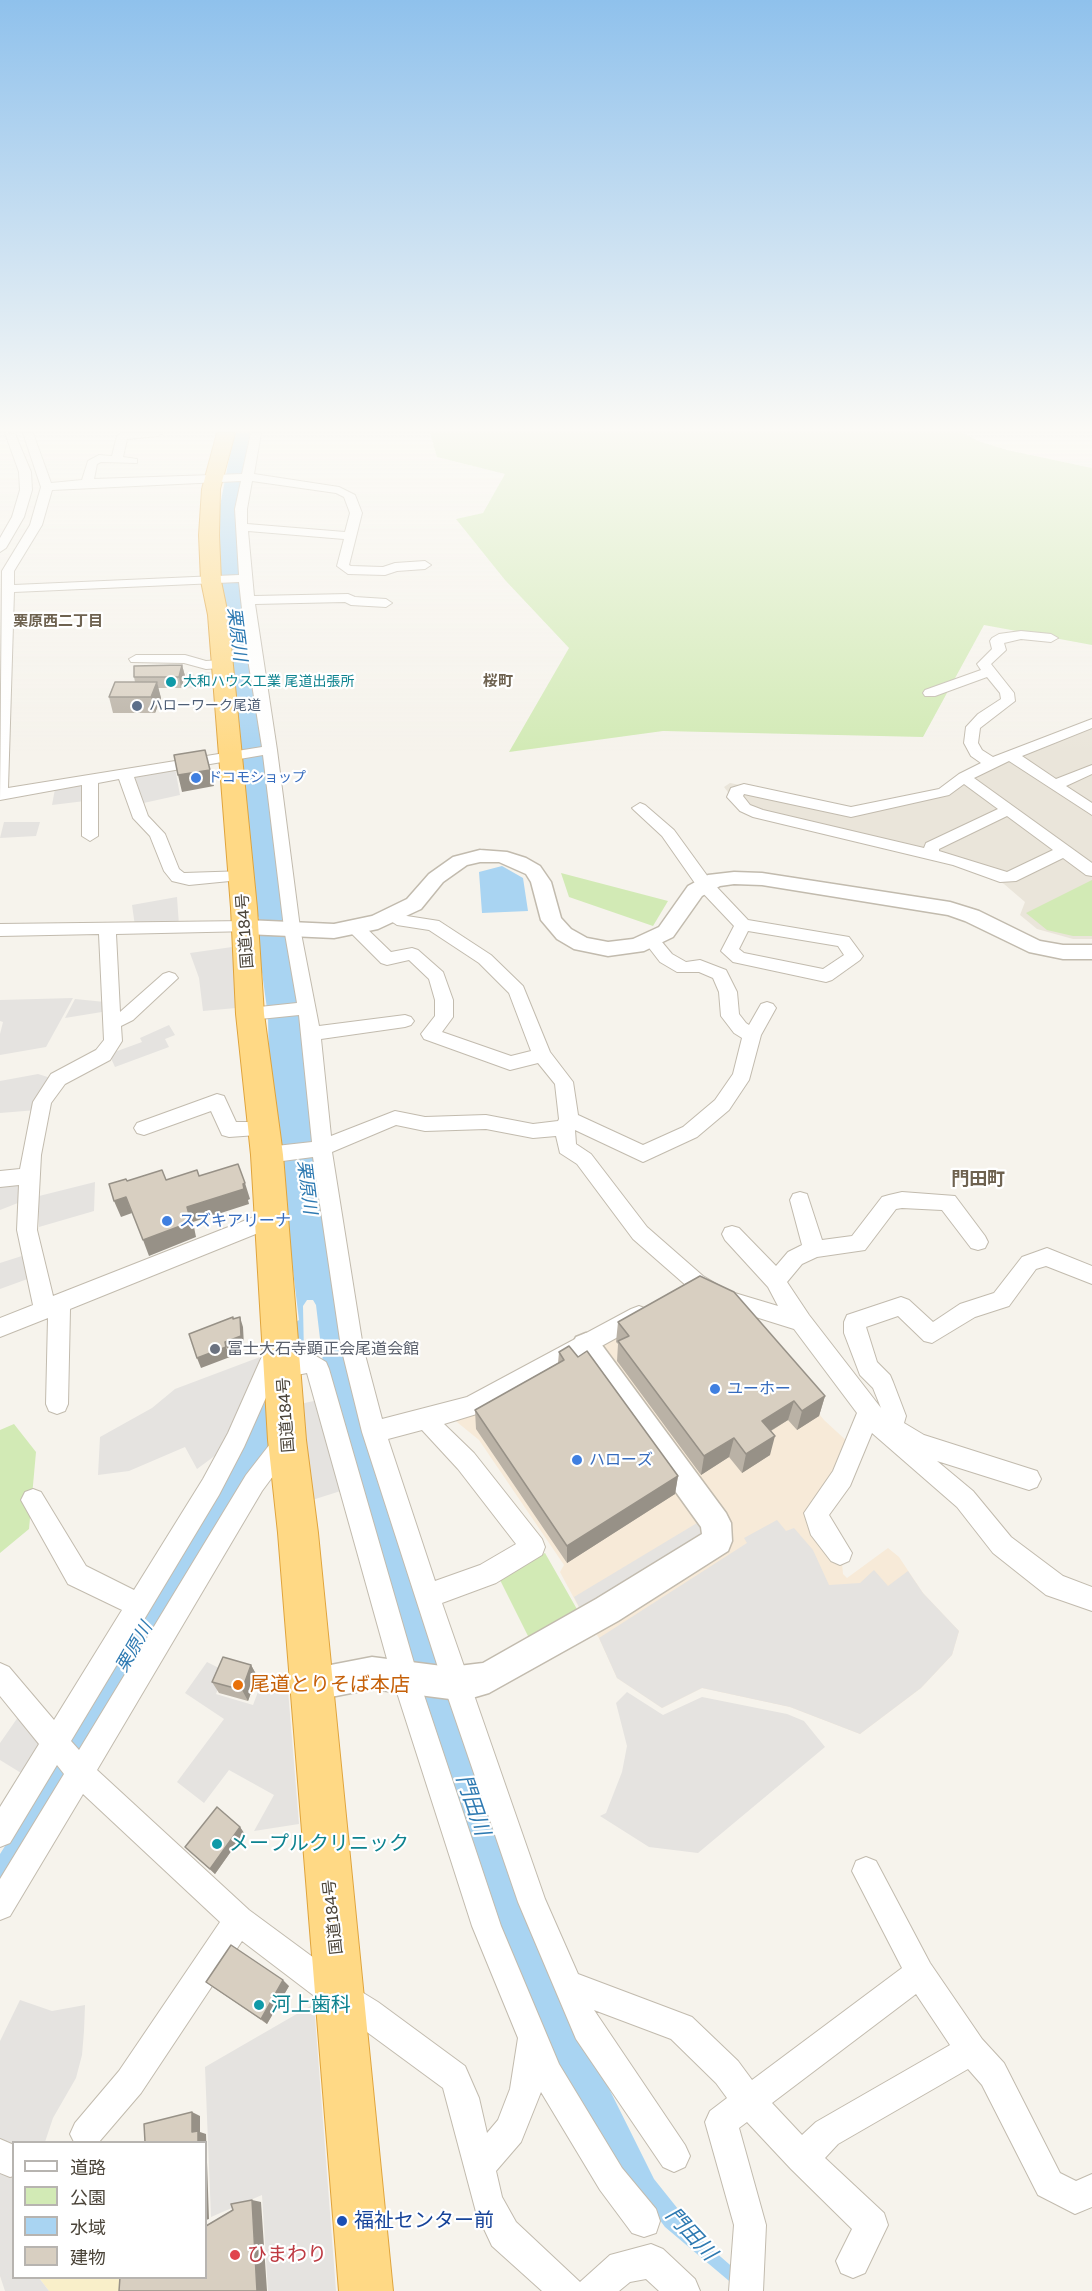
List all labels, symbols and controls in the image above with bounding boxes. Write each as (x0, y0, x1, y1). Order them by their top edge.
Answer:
water label: 栗原川 (223, 606, 251, 662)
district label: 栗原西二丁目 (13, 612, 103, 630)
district label: 桜町 (483, 672, 513, 690)
place label: 大和ハウス工業 尾道出張所 (183, 674, 354, 690)
marker: 大和ハウス工業 尾道出張所 (164, 675, 178, 689)
place label: ハローワーク尾道 (149, 698, 261, 714)
marker: ハローワーク尾道 (130, 699, 144, 713)
place label: ドコモショップ (208, 770, 306, 786)
marker: ドコモショップ (189, 771, 203, 785)
street label: 国道184号 (233, 893, 257, 969)
water label: 栗原川 (293, 1159, 321, 1215)
district label: 門田町 (951, 1168, 1005, 1190)
place label: スズキアリーナ (179, 1211, 291, 1231)
marker: スズキアリーナ (160, 1214, 174, 1228)
place label: 冨士大石寺顕正会尾道会館 (227, 1339, 419, 1359)
marker: 冨士大石寺顕正会尾道会館 (208, 1342, 222, 1356)
street label: 国道184号 (274, 1377, 298, 1453)
place label: ユーホー (727, 1379, 791, 1399)
marker: ユーホー (708, 1382, 722, 1396)
place label: ハローズ (589, 1450, 653, 1470)
marker: ハローズ (570, 1453, 584, 1467)
water label: 栗原川 (111, 1618, 157, 1676)
place label: 尾道とりそば本店 (250, 1673, 410, 1697)
marker: 尾道とりそば本店 (231, 1678, 245, 1692)
water label: 門田川 (451, 1771, 495, 1839)
place label: メープルクリニック (229, 1832, 409, 1856)
marker: メープルクリニック (210, 1837, 224, 1851)
street label: 国道184号 (320, 1879, 346, 1955)
place label: 河上歯科 (271, 1993, 351, 2017)
marker: 河上歯科 (252, 1998, 266, 2012)
legend (12, 2141, 207, 2279)
text: 道路 (70, 2156, 106, 2178)
text: 公園 (70, 2186, 106, 2208)
water label: 門田川 (660, 2202, 722, 2266)
place label: 福祉センター前 (354, 2209, 494, 2233)
marker: 福祉センター前 (335, 2214, 349, 2228)
text: 水域 (70, 2216, 106, 2238)
place label: ひまわり (247, 2243, 327, 2267)
text: 建物 (70, 2246, 106, 2268)
marker: ひまわり (228, 2248, 242, 2262)

